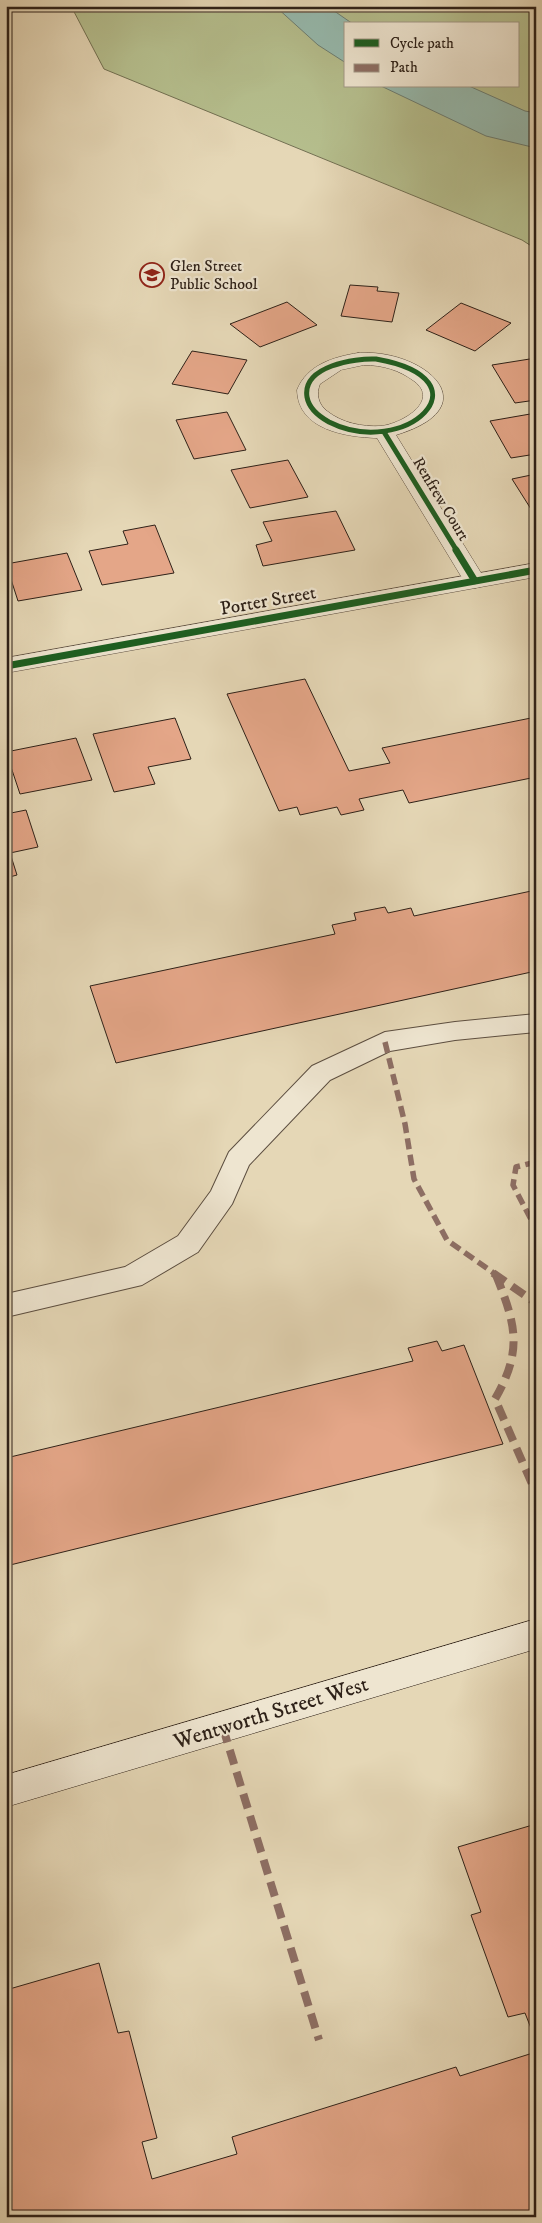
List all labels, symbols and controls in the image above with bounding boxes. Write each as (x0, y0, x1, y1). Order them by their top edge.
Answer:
legend (344, 22, 520, 88)
text: Cycle path (390, 34, 454, 53)
text: Path (390, 58, 418, 77)
place label: Glen Street Public School (170, 256, 258, 294)
school or university icon: Glen Street Public School (139, 262, 165, 288)
street label: Renfrew Court (408, 454, 474, 544)
street label: Porter Street (218, 581, 318, 621)
street label: Wentworth Street West (169, 1671, 372, 1756)

